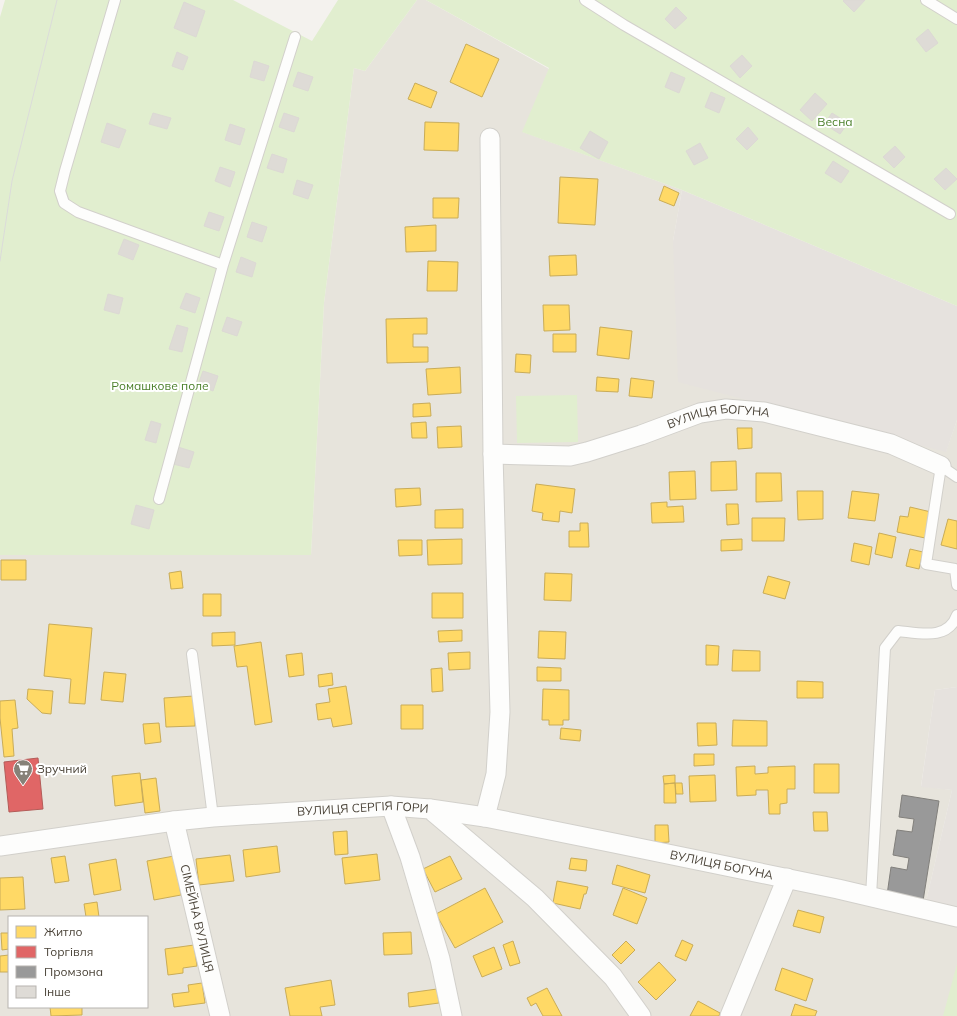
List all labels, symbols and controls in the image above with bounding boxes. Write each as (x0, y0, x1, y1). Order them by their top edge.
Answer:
park label: Весна (817, 114, 853, 129)
park label: Ромашкове поле (111, 378, 209, 393)
street label: ВУЛИЦЯ БОГУНА (665, 401, 772, 432)
supermarket icon: Зручний (12, 758, 34, 786)
place label: Зручний (37, 761, 87, 776)
street label: ВУЛИЦЯ СЕРГІЯ ГОРИ (296, 798, 429, 819)
street label: ВУЛИЦЯ БОГУНА (669, 847, 775, 883)
street label: СІМЕЙНА ВУЛИЦЯ (177, 863, 217, 974)
legend (8, 916, 148, 1008)
text: Житло (44, 924, 83, 939)
text: Торгівля (44, 944, 93, 959)
text: Промзона (44, 964, 103, 979)
text: Інше (44, 984, 71, 999)

